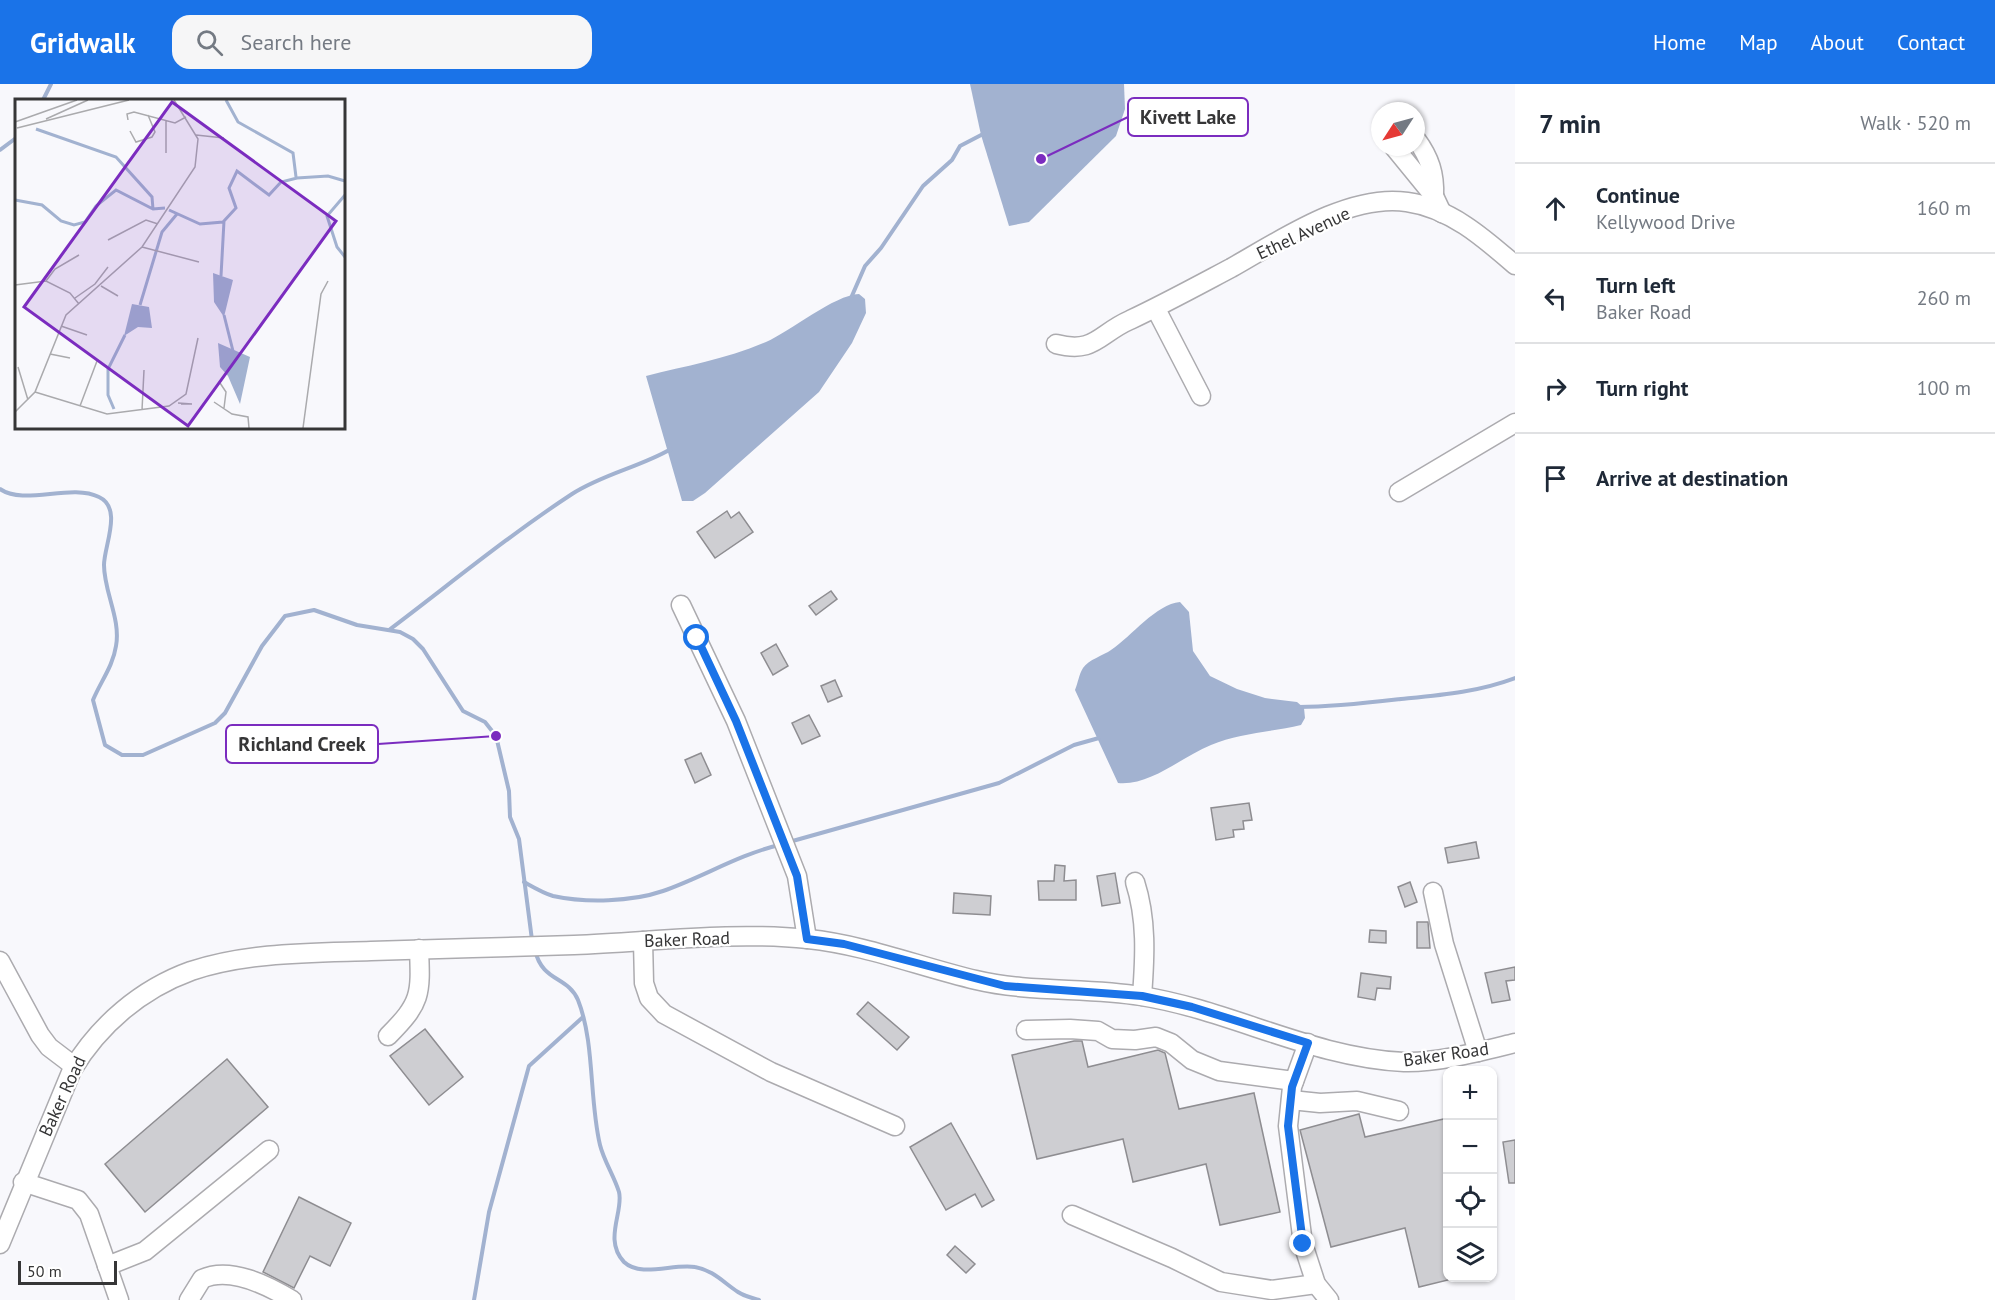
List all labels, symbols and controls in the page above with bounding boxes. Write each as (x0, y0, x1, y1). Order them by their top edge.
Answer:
search box (172, 15, 592, 69)
text: Gridwalk (30, 24, 136, 61)
icon: search (193, 26, 226, 59)
text: Search here (241, 28, 352, 56)
text: Home (1653, 29, 1706, 56)
text: Map (1739, 29, 1778, 56)
text: About (1811, 29, 1864, 56)
text: Contact (1897, 29, 1965, 56)
callout: Kivett Lake (1128, 98, 1248, 136)
inset map (15, 99, 345, 429)
north arrow (1371, 102, 1425, 156)
text: Kivett Lake (1140, 104, 1236, 130)
text: 7 min (1539, 107, 1601, 140)
text: Walk · 520 m (1860, 110, 1971, 136)
text: Continue (1596, 181, 1680, 209)
icon: ahead (1539, 192, 1572, 225)
text: 160 m (1917, 195, 1971, 221)
street label: Ethel Avenue (1253, 201, 1353, 265)
text: Kellywood Drive (1596, 209, 1735, 235)
text: Turn left (1596, 271, 1676, 299)
icon: left (1539, 282, 1572, 315)
text: 260 m (1917, 285, 1971, 311)
text: Baker Road (1596, 299, 1692, 325)
icon: right (1539, 372, 1572, 405)
text: Turn right (1596, 374, 1688, 402)
text: 100 m (1917, 375, 1971, 401)
icon: arrive (1539, 462, 1572, 495)
text: Arrive at destination (1596, 464, 1788, 492)
route start (683, 624, 709, 650)
callout: Richland Creek (226, 725, 378, 763)
text: Richland Creek (238, 731, 366, 757)
street label: Baker Road (644, 926, 730, 952)
street label: Baker Road (1402, 1037, 1490, 1071)
street label: Baker Road (33, 1052, 91, 1140)
map controls (1443, 1066, 1497, 1282)
button: + (1443, 1066, 1497, 1120)
button: − (1443, 1120, 1497, 1174)
button: locate (1443, 1174, 1497, 1228)
button: layers (1443, 1228, 1497, 1282)
route end (1289, 1230, 1315, 1256)
scale bar (18, 1258, 117, 1286)
text: 50 m (27, 1261, 62, 1281)

